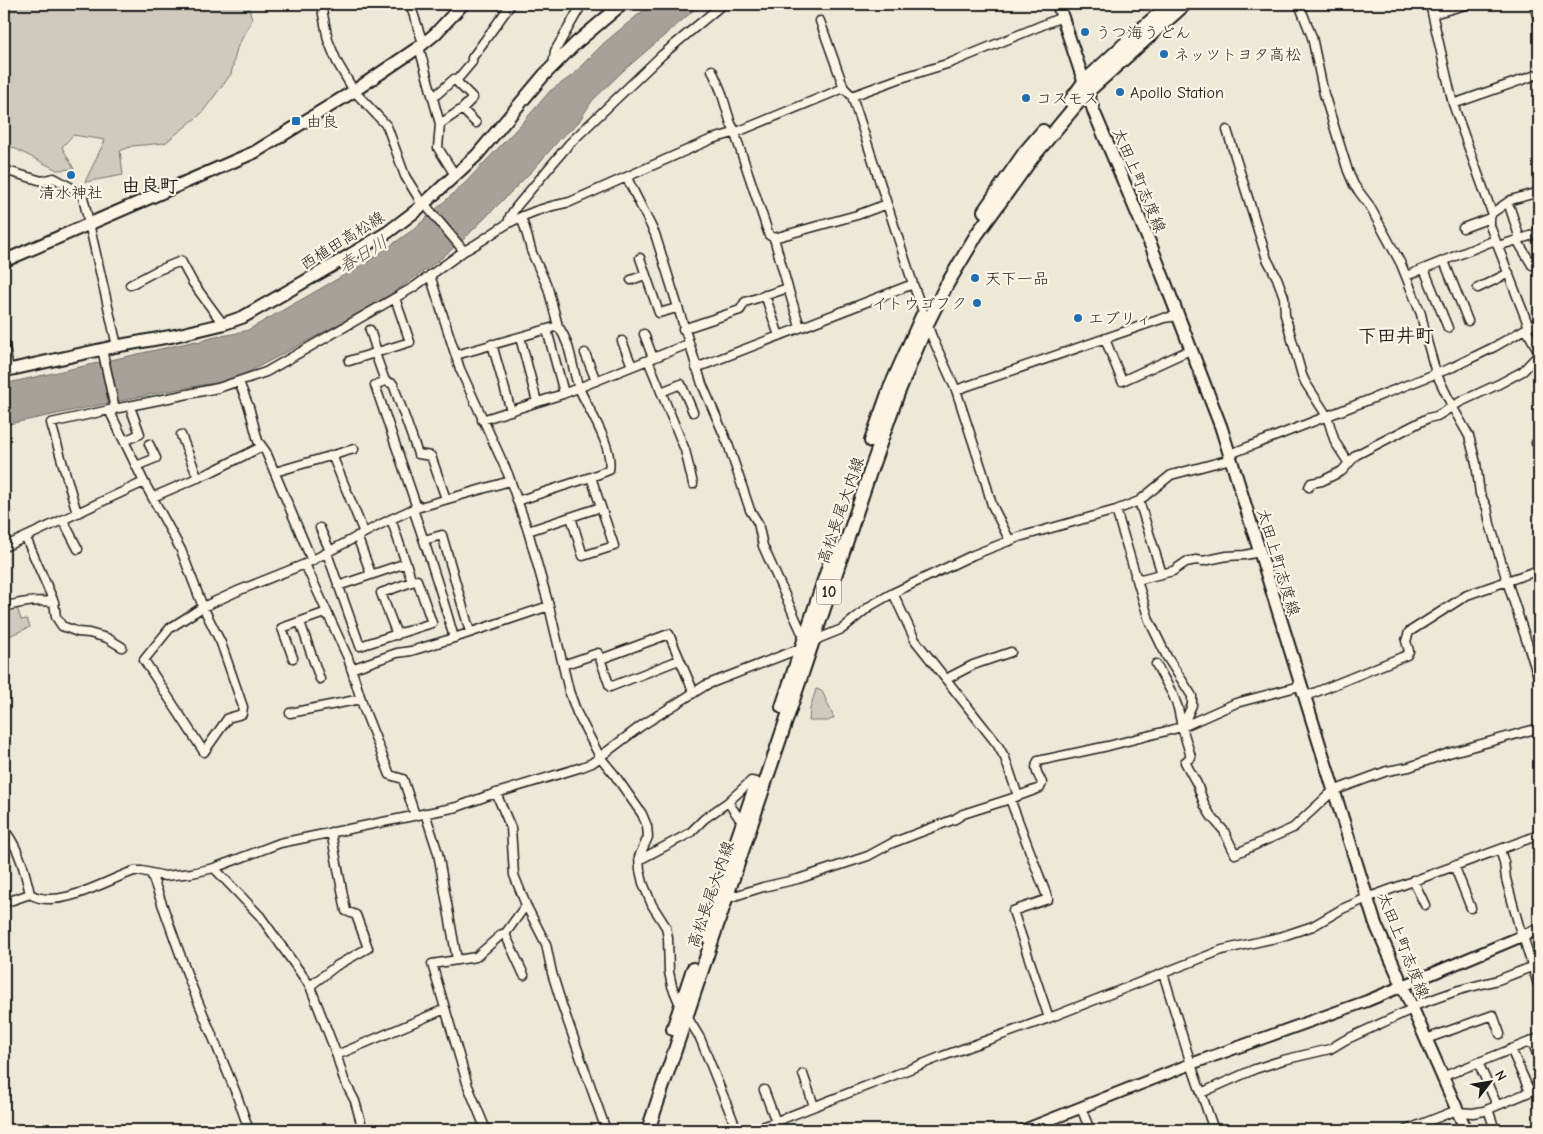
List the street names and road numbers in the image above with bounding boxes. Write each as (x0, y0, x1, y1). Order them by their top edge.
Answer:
street label: 太田上町志度線 (1109, 125, 1169, 235)
street label: 西植田高松線 (297, 208, 388, 274)
street label: 高松長尾大内線 (814, 454, 868, 566)
street label: 太田上町志度線 (1253, 506, 1303, 618)
road number: 10 (816, 580, 842, 604)
street label: 高松長尾大内線 (684, 838, 738, 950)
street label: 太田上町志度線 (1374, 890, 1432, 1001)

